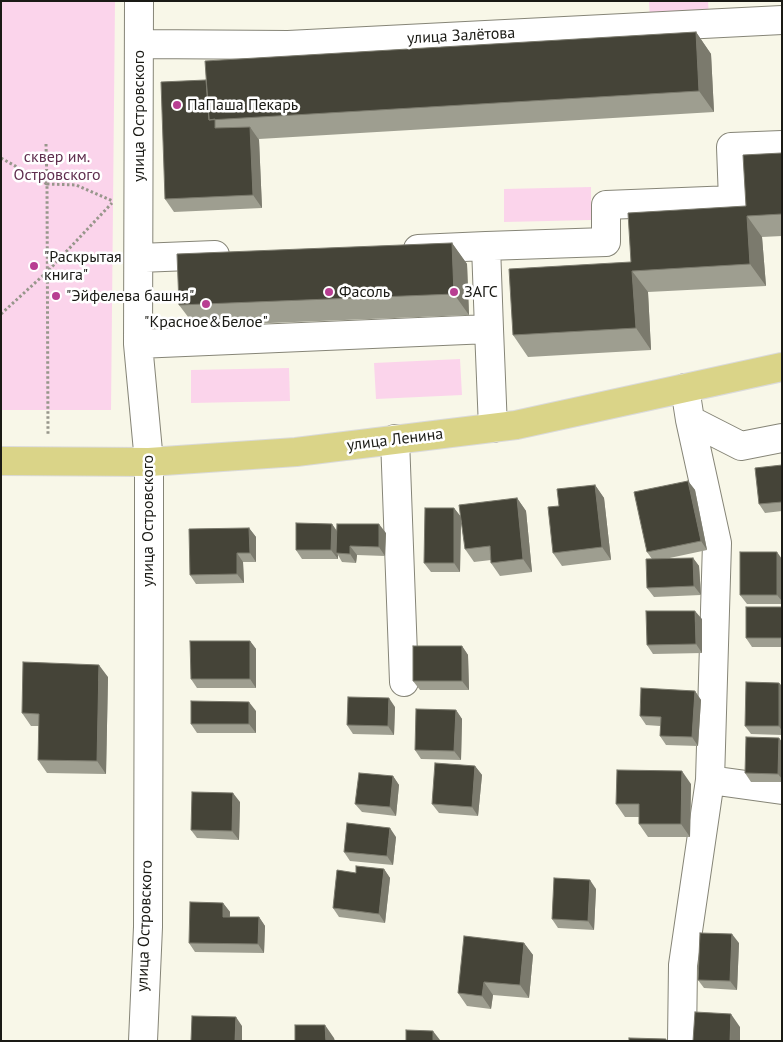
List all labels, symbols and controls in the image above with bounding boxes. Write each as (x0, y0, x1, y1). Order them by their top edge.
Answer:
street label: улица Залётова (406, 24, 516, 48)
street label: улица Островского (129, 50, 149, 182)
place label: ПаПаша Пекарь (187, 95, 298, 115)
marker: ПаПаша Пекарь (171, 99, 183, 111)
park label: сквер им. Островского (14, 147, 100, 185)
place label: "Раскрытая книга" (44, 247, 122, 285)
marker: "Раскрытая книга" (28, 260, 40, 272)
place label: Фасоль (339, 282, 390, 302)
place label: ЗАГС (464, 282, 498, 302)
place label: "Эйфелева башня" (66, 286, 194, 306)
marker: Фасоль (323, 286, 335, 298)
marker: ЗАГС (448, 286, 460, 298)
marker: "Эйфелева башня" (50, 290, 62, 302)
marker: "Красное&Белое" (200, 298, 212, 310)
place label: "Красное&Белое" (144, 312, 268, 332)
street label: улица Ленина (346, 425, 444, 455)
street label: улица Островского (138, 455, 158, 587)
street label: улица Островского (133, 860, 157, 992)

